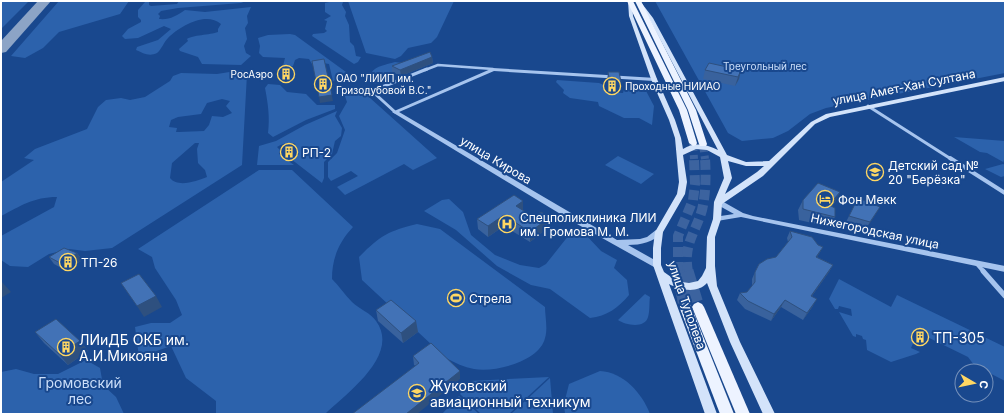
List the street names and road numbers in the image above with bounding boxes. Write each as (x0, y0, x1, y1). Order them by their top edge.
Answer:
street label: улица Амет-Хан Султана (831, 66, 977, 108)
street label: улица Кирова (458, 133, 534, 187)
street label: Нижегородская улица (809, 210, 941, 252)
street label: улица Туполева (665, 259, 709, 351)

